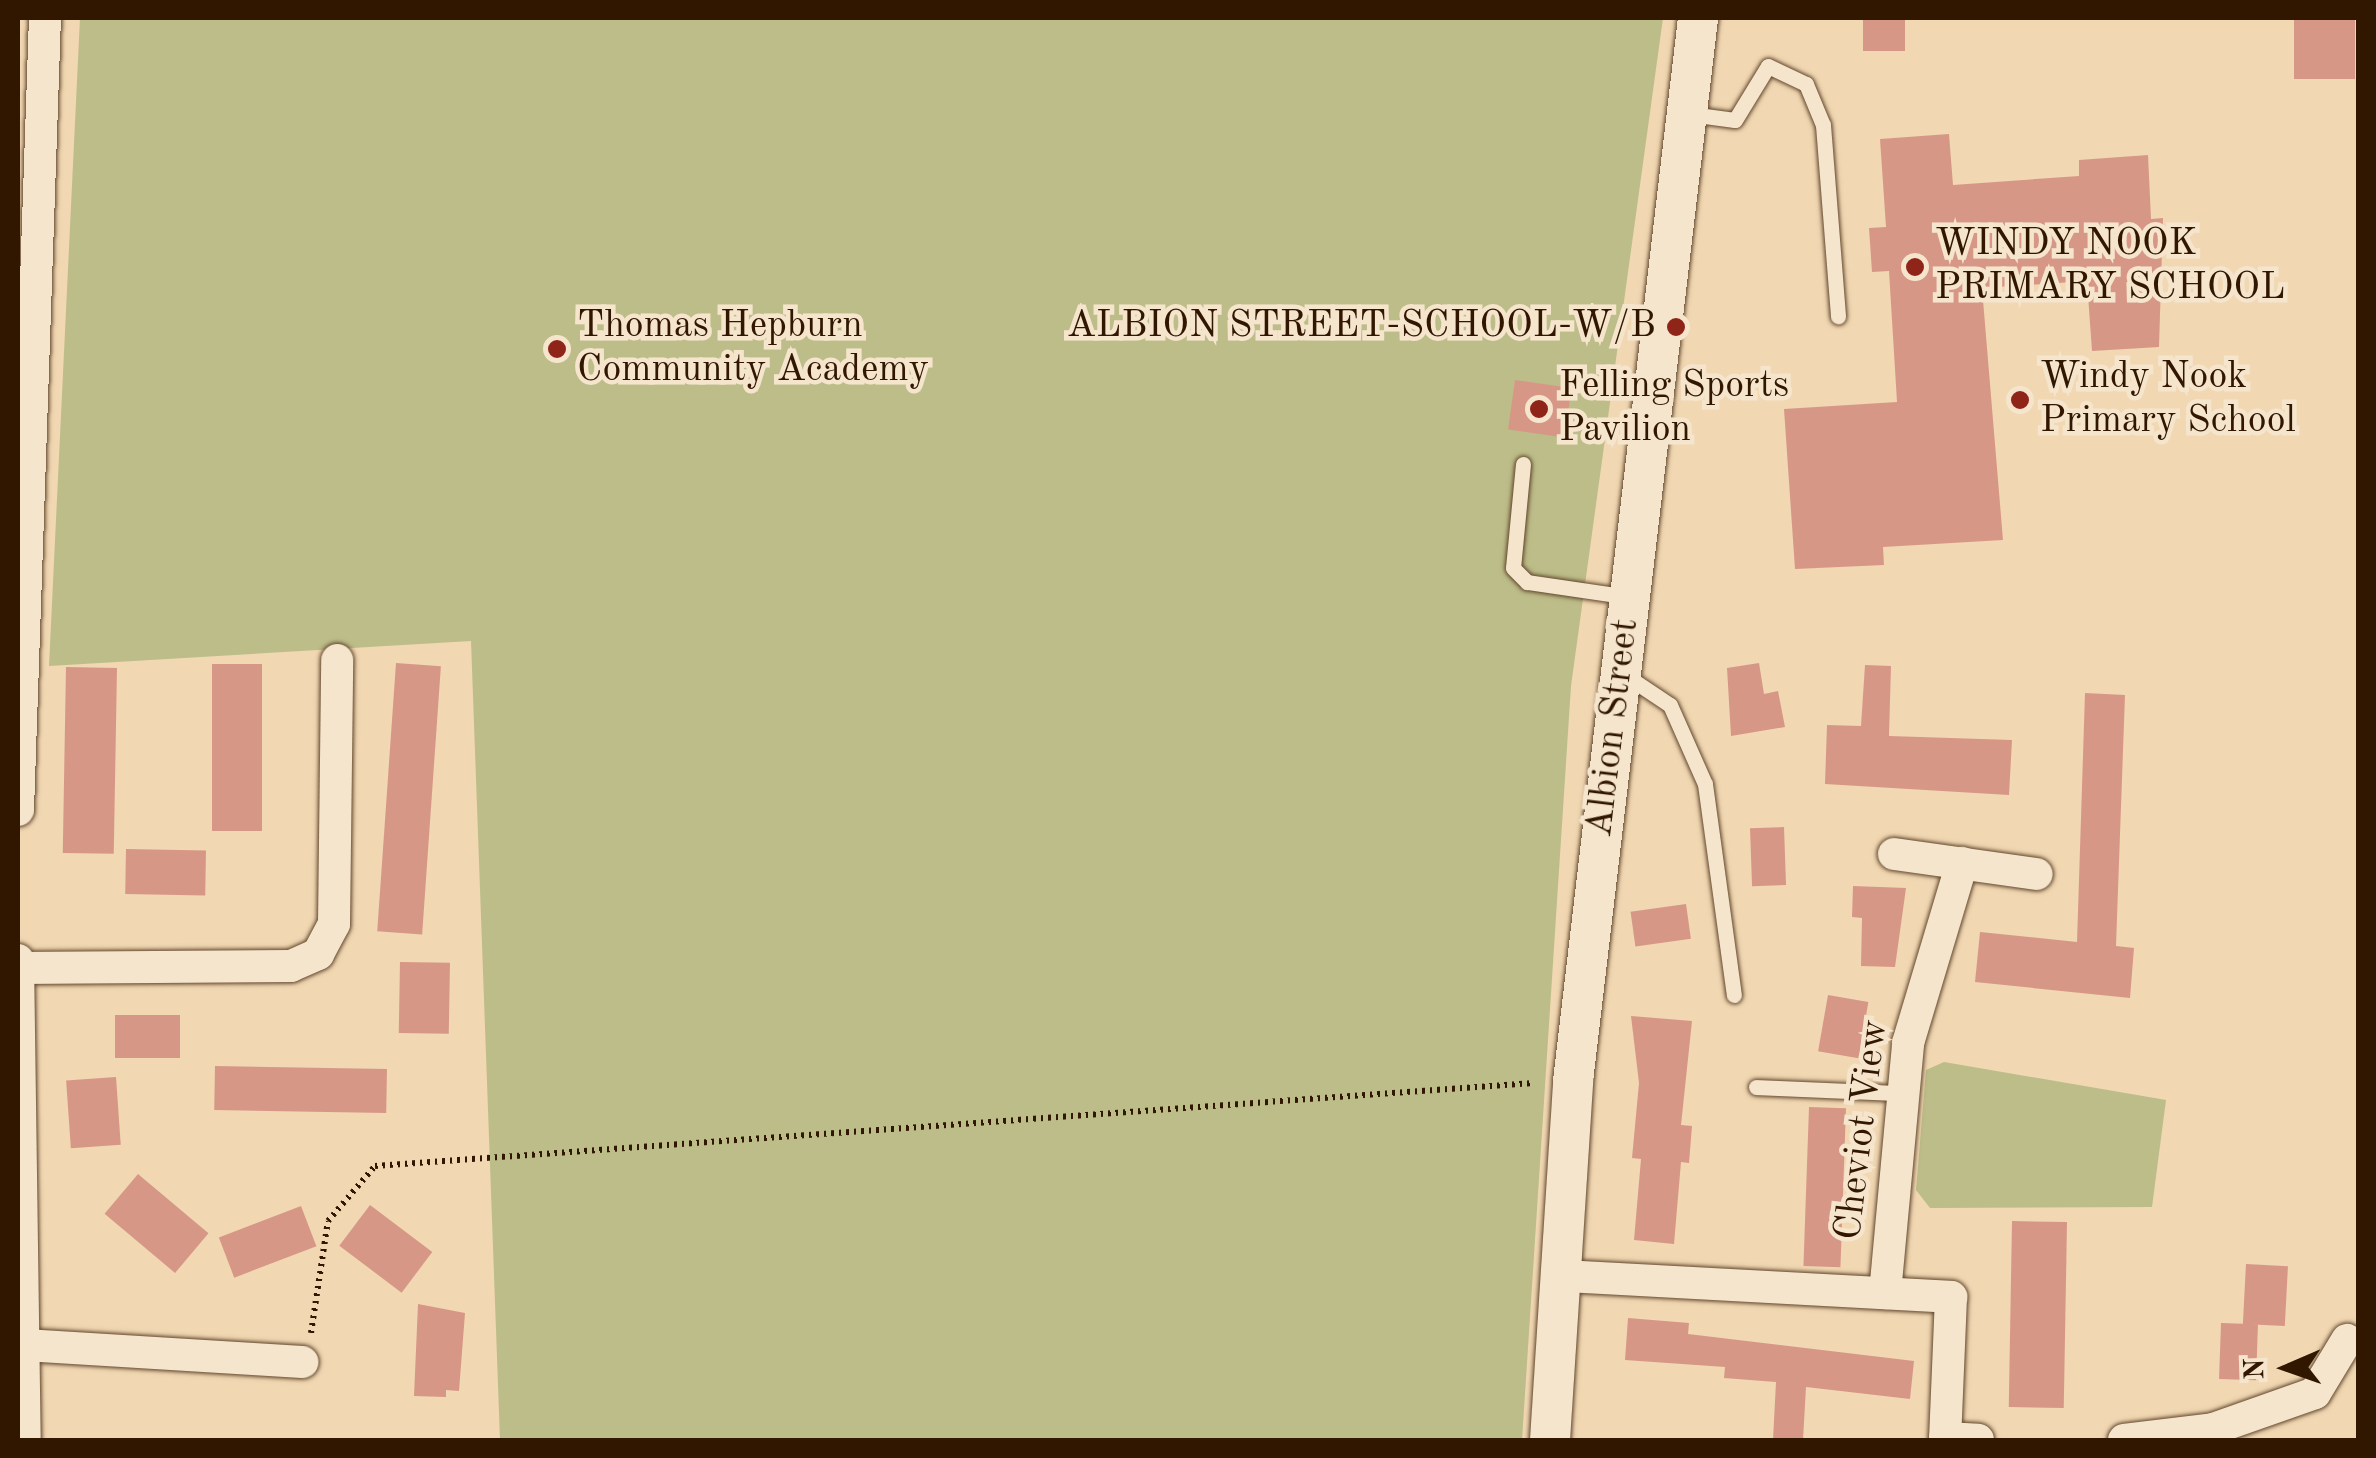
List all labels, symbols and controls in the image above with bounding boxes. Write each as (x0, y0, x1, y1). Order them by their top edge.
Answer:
place label: WINDY NOOK PRIMARY SCHOOL (1935, 222, 2285, 312)
marker: WINDY NOOK PRIMARY SCHOOL (1904, 256, 1926, 278)
place label: Thomas Hepburn Community Academy (577, 304, 929, 394)
place label: ALBION STREET-SCHOOL-W/B (1067, 304, 1656, 350)
marker: ALBION STREET-SCHOOL-W/B (1665, 316, 1687, 338)
marker: Thomas Hepburn Community Academy (546, 338, 568, 360)
place label: Windy Nook Primary School (2040, 355, 2296, 444)
place label: Felling Sports Pavilion (1559, 364, 1789, 454)
marker: Windy Nook Primary School (2009, 389, 2031, 411)
marker: Felling Sports Pavilion (1528, 398, 1550, 420)
street label: Albion Street (1578, 616, 1650, 840)
street label: Cheviot View (1827, 1017, 1899, 1243)
north arrow (2236, 1318, 2336, 1418)
text: N (2242, 1358, 2270, 1380)

